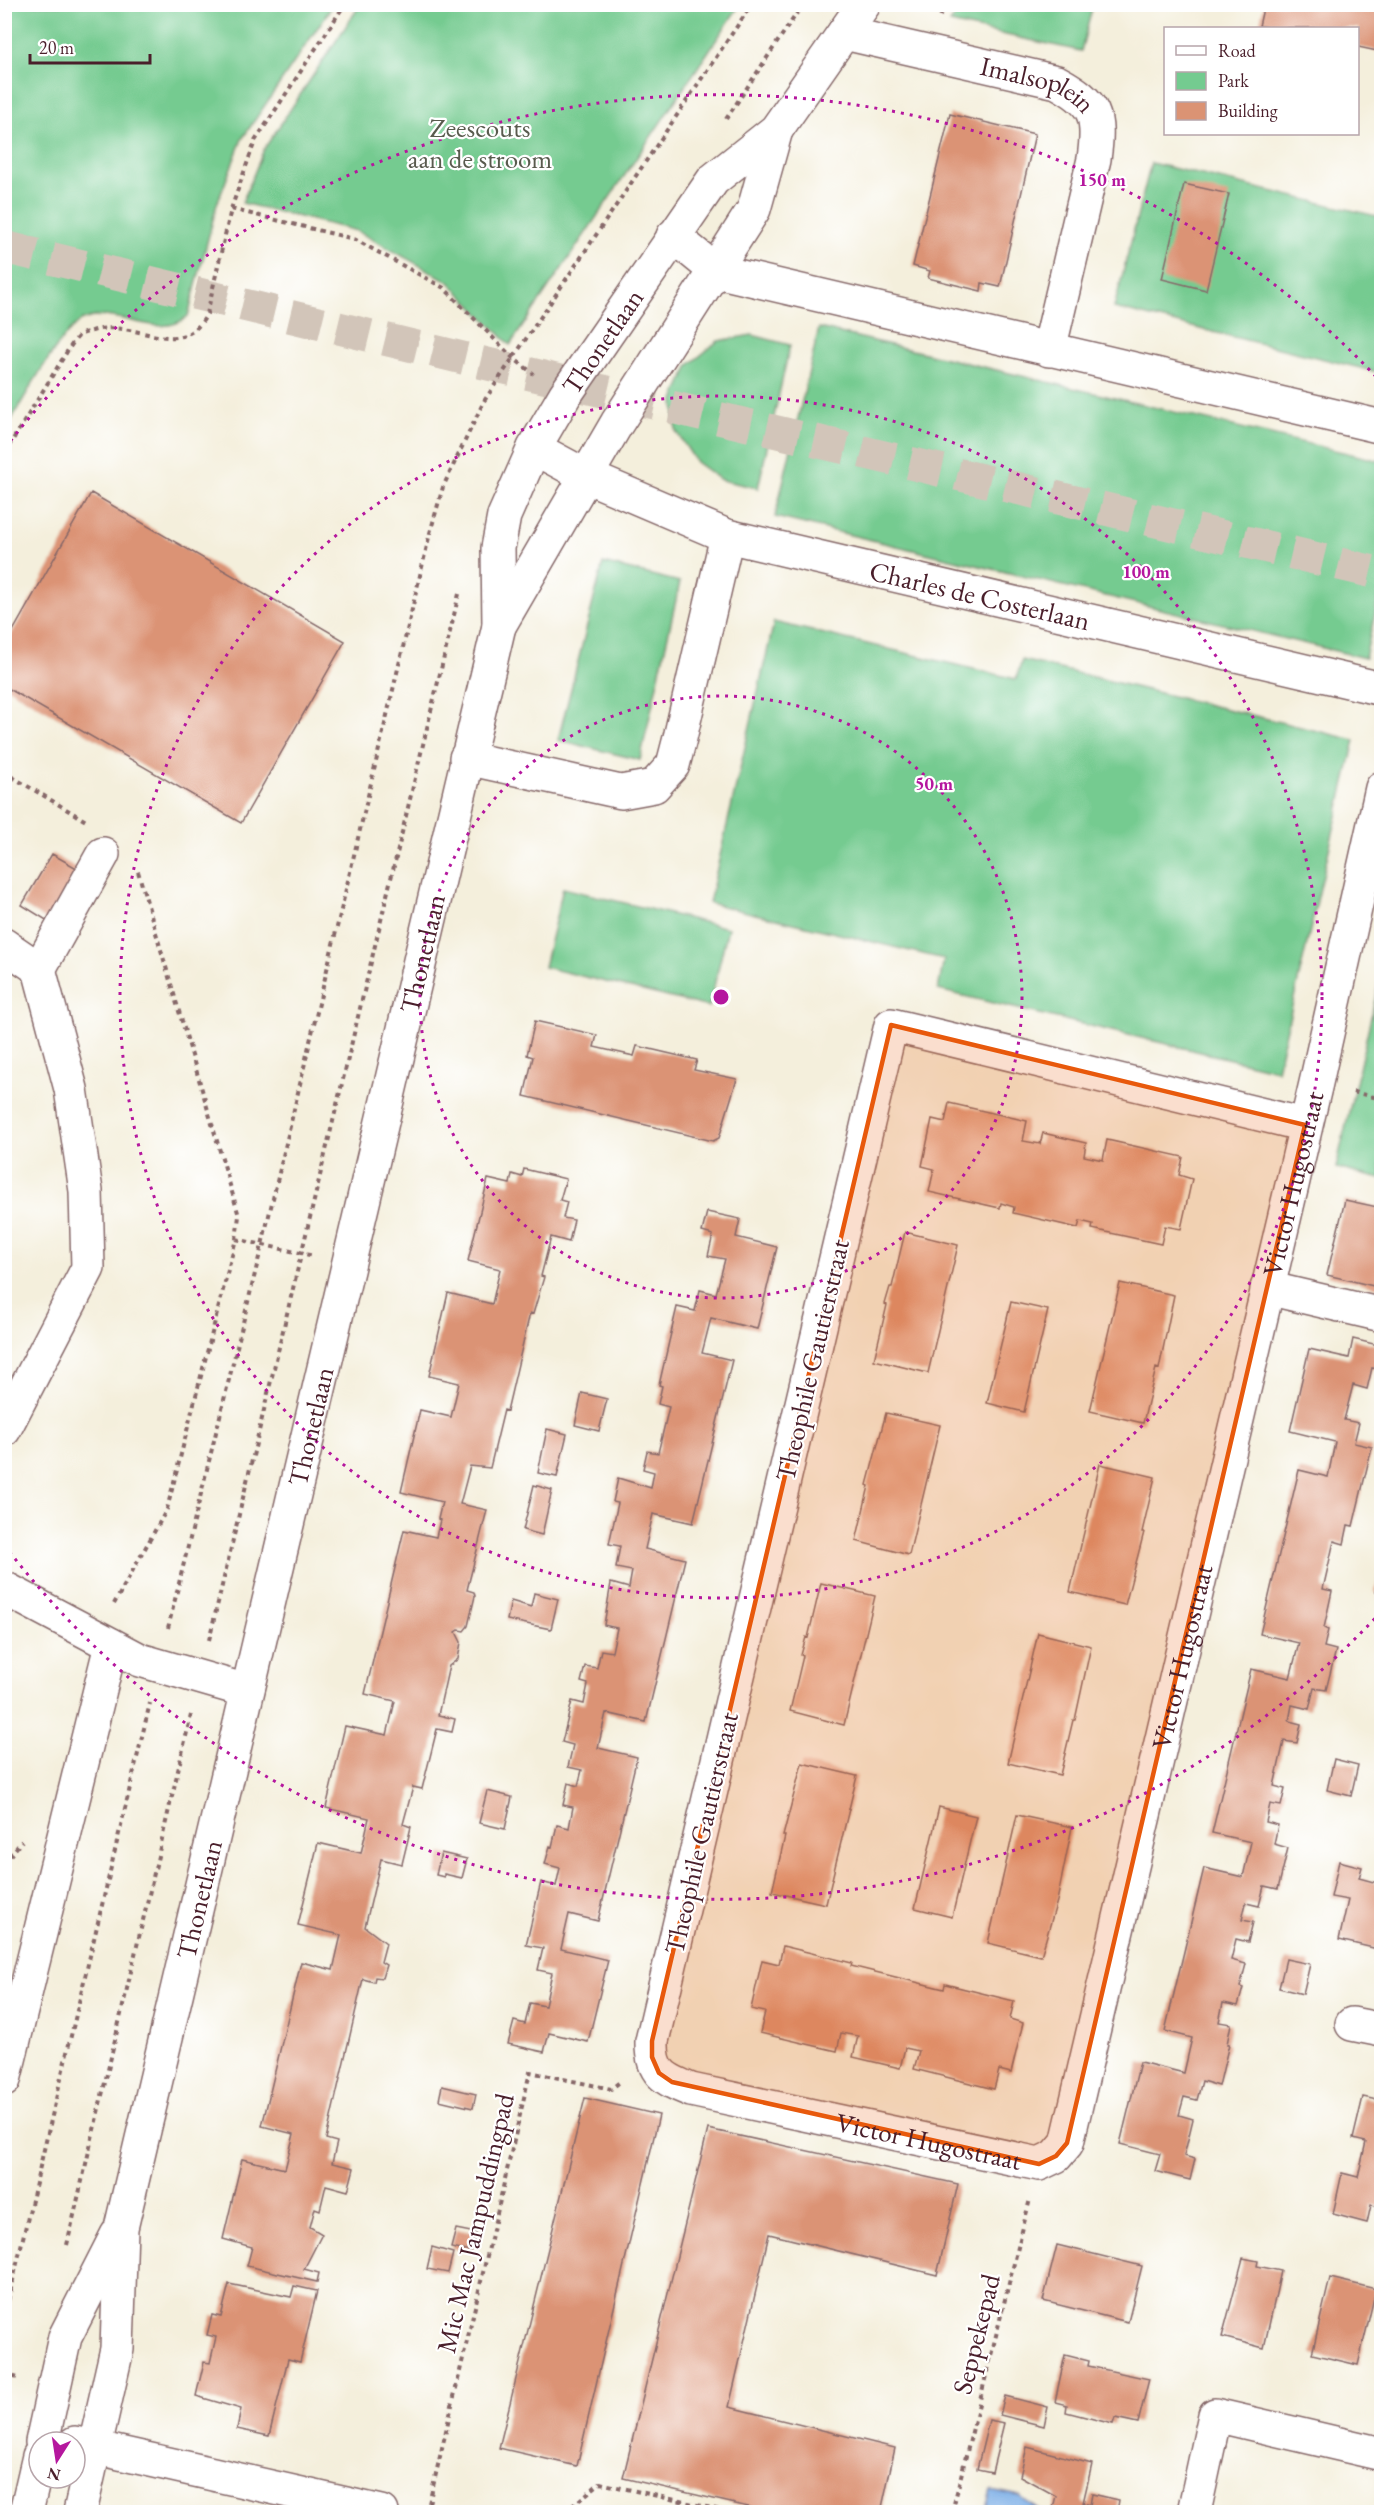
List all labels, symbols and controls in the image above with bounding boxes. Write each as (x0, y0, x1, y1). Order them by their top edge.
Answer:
scale bar (30, 27, 150, 65)
legend (1164, 27, 1359, 135)
text: 20 m (39, 36, 74, 59)
text: Road (1218, 39, 1257, 62)
street label: Imalsoplein (977, 47, 1104, 120)
text: Park (1218, 69, 1249, 92)
text: Building (1218, 99, 1278, 122)
park label: Zeescouts aan de stroom (408, 110, 552, 176)
text: 150 m (1078, 168, 1126, 191)
street label: Thonetlaan (553, 281, 651, 401)
street label: Charles de Costerlaan (866, 552, 1094, 638)
text: 100 m (1122, 560, 1170, 583)
text: 50 m (915, 772, 953, 795)
street label: Thonetlaan (391, 890, 453, 1016)
centre of rings (711, 987, 731, 1007)
street label: Victor Hugostraat (1254, 1087, 1331, 1279)
street label: Theophile Gautierstraat (767, 1235, 857, 1485)
street label: Thonetlaan (279, 1363, 341, 1489)
street label: Victor Hugostraat (1143, 1560, 1220, 1753)
street label: Theophile Gautierstraat (656, 1708, 746, 1958)
street label: Thonetlaan (168, 1836, 229, 1962)
street label: Mic Mac Jampuddingpad (428, 2089, 522, 2356)
street label: Victor Hugostraat (833, 2104, 1026, 2178)
street label: Seppekepad (944, 2270, 1008, 2398)
north arrow (27, 2430, 87, 2490)
text: N (45, 2463, 63, 2486)

